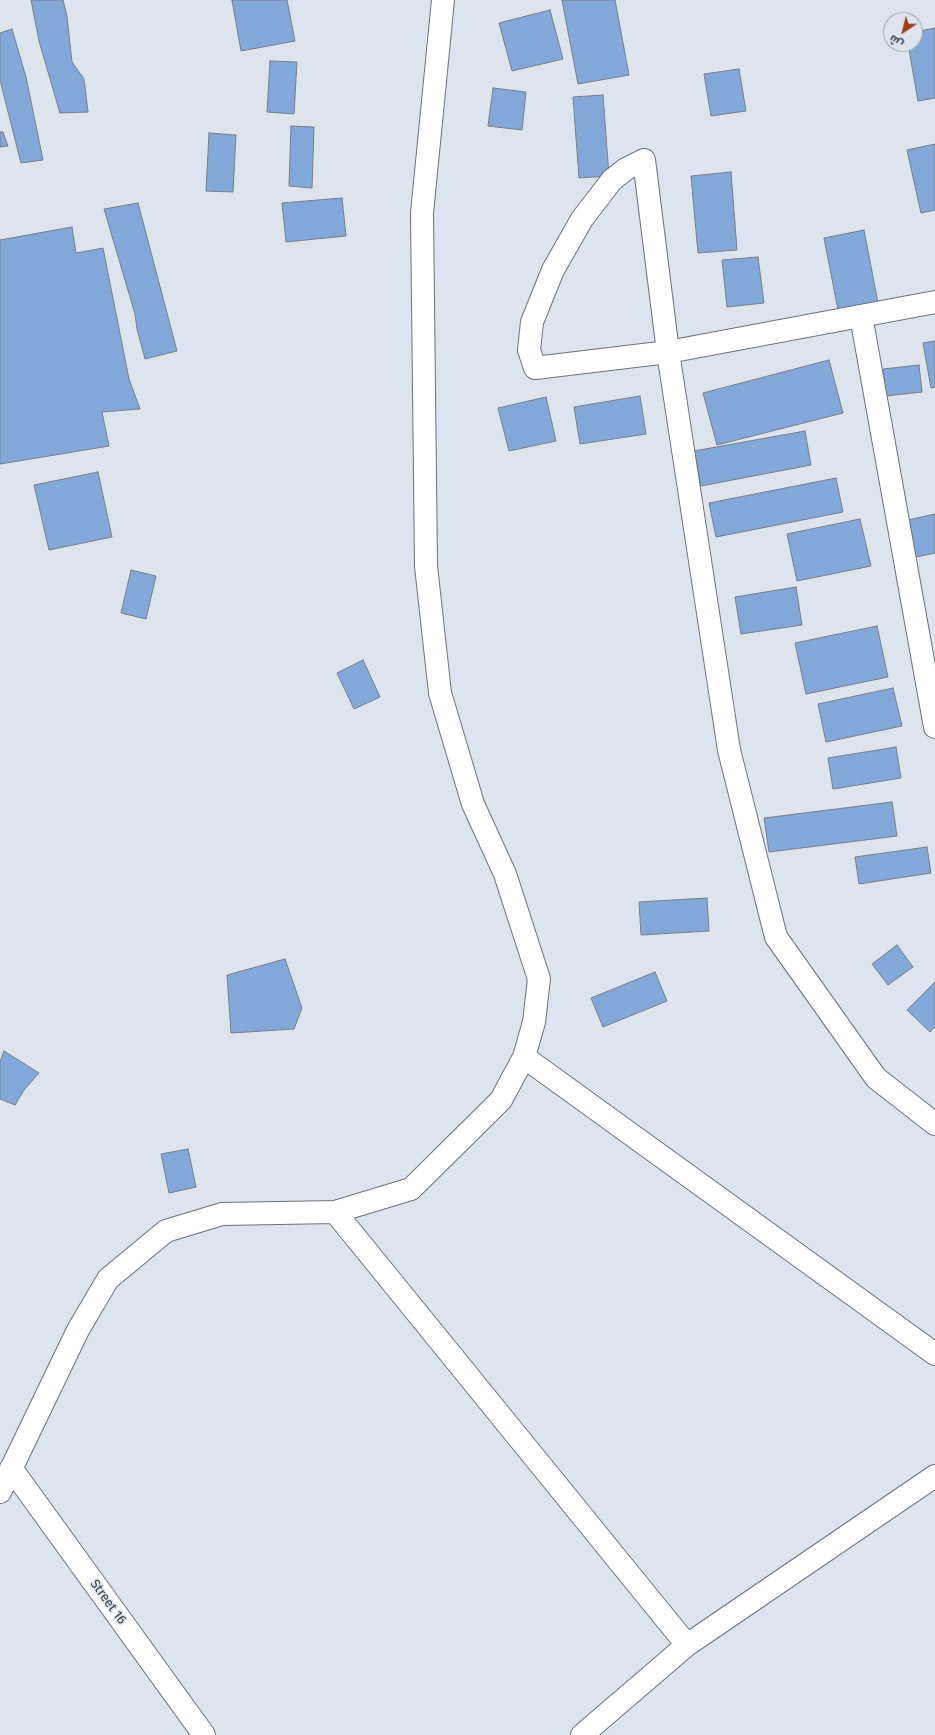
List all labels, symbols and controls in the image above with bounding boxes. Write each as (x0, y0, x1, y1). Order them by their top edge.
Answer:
north arrow (883, 12, 923, 52)
text: ش (887, 32, 906, 51)
street label: Street 16 (87, 1577, 129, 1627)

